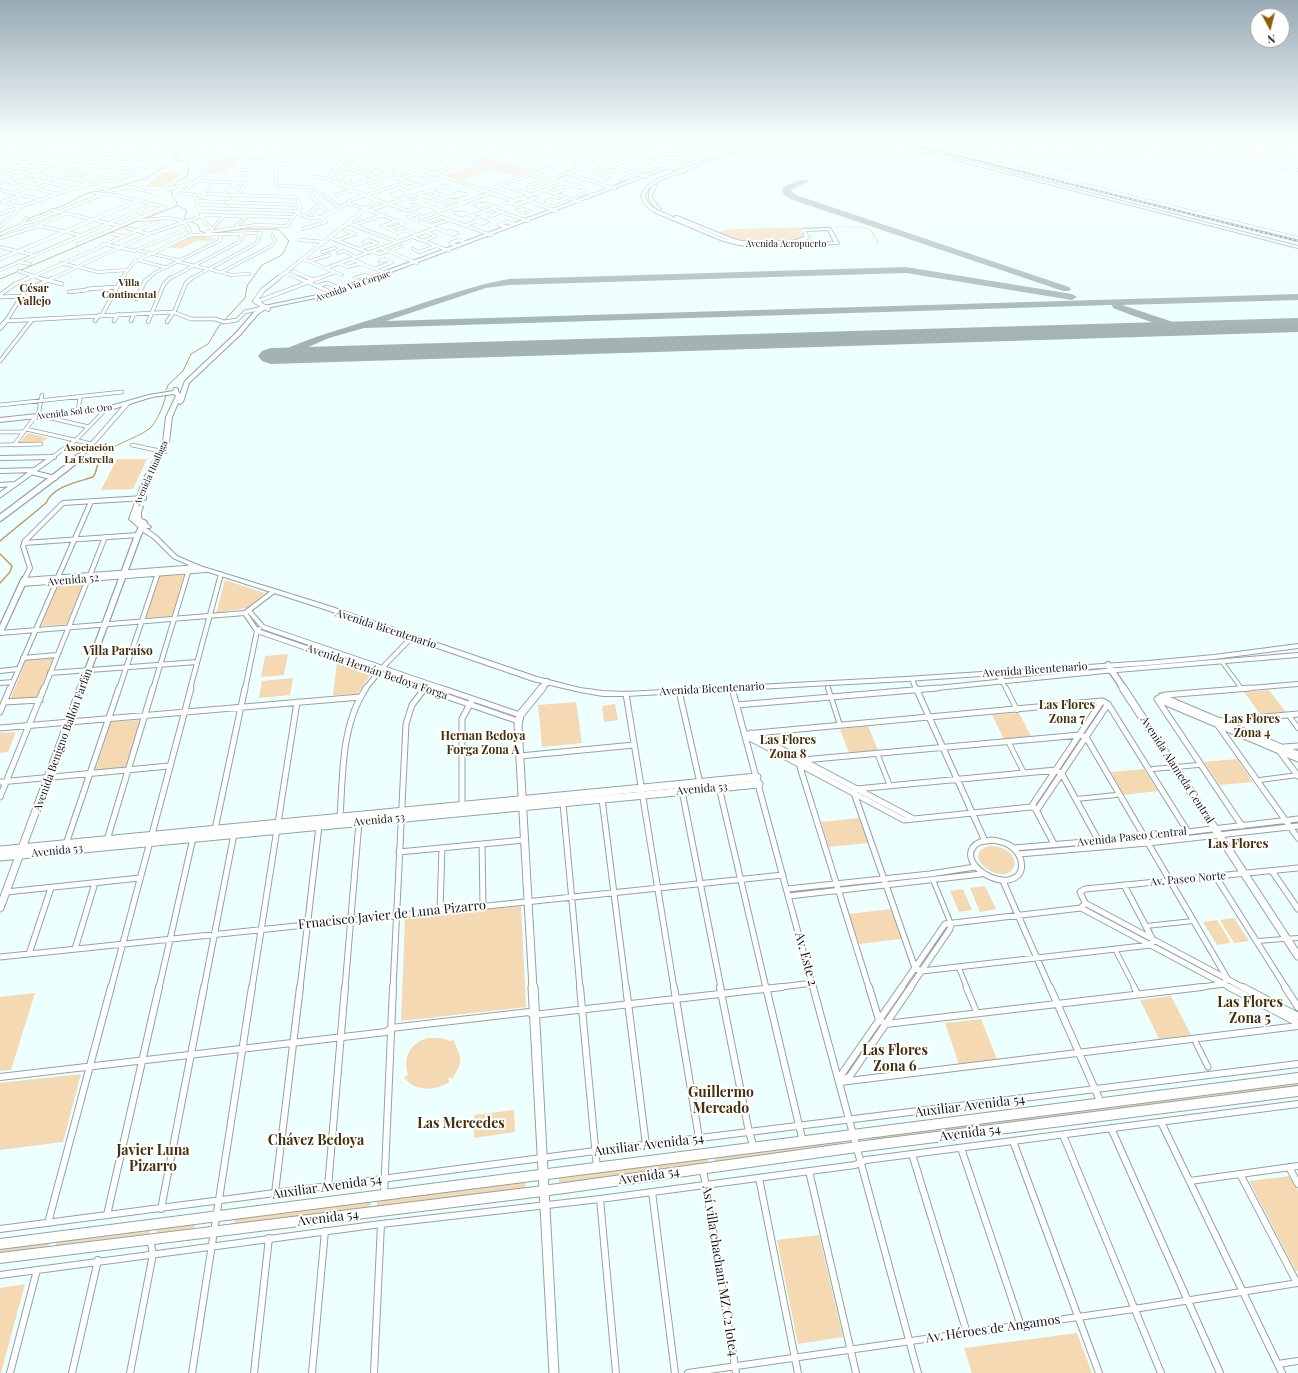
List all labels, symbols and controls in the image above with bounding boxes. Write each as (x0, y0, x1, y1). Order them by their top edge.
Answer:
north arrow (1250, 8, 1290, 48)
text: N (1267, 31, 1276, 47)
street label: Avenida Aeropuerto (746, 239, 826, 249)
street label: Avenida Vía Corpac (314, 268, 392, 304)
district label: Villa Continental (102, 277, 156, 300)
district label: César Vallejo (17, 282, 51, 308)
street label: Avenida Sol de Oro (35, 402, 113, 422)
street label: Avenida Huallaga (132, 439, 170, 507)
district label: Asociación La Estrella (64, 442, 114, 466)
street label: Avenida 52 (47, 571, 99, 589)
street label: Avenida Bicentenario (334, 606, 438, 652)
street label: Avenida Hernán Bedoya Forga (305, 642, 449, 702)
district label: Villa Paraíso (83, 644, 153, 658)
street label: Avenida Bicentenario (982, 660, 1088, 680)
street label: Avenida Benigno Ballón Farfán (31, 667, 95, 813)
street label: Avenida Bicentenario (659, 680, 765, 698)
district label: Las Flores Zona 7 (1039, 698, 1095, 726)
district label: Las Flores Zona 4 (1224, 712, 1280, 740)
street label: Avenida Alameda Central (1137, 714, 1217, 826)
district label: Hernan Bedoya Forga Zona A (441, 729, 525, 757)
district label: Las Flores Zona 8 (760, 733, 816, 761)
street label: Avenida 53 (676, 780, 728, 798)
street label: Avenida 53 (353, 811, 405, 829)
street label: Avenida Paseo Central (1076, 825, 1188, 849)
district label: Las Flores (1207, 836, 1269, 852)
street label: Avenida 53 (31, 842, 83, 860)
street label: Av. Paseo Norte (1149, 869, 1227, 889)
street label: Frnacisco Javier de Luna Pizarro (297, 897, 487, 933)
street label: Av. Este 2 (791, 930, 821, 988)
district label: Las Flores Zona 5 (1217, 995, 1283, 1028)
district label: Las Flores Zona 6 (862, 1043, 928, 1076)
district label: Guillermo Mercado (688, 1085, 754, 1118)
street label: Auxiliar Avenida 54 (914, 1092, 1026, 1120)
district label: Las Mercedes (417, 1116, 505, 1132)
street label: Avenida 54 (938, 1122, 1002, 1144)
street label: Auxiliar Avenida 54 (593, 1131, 705, 1159)
district label: Chávez Bedoya (268, 1133, 364, 1149)
district label: Javier Luna Pizarro (116, 1143, 190, 1176)
street label: Avenida 54 (617, 1164, 681, 1188)
street label: Auxiliar Avenida 54 (271, 1172, 383, 1202)
street label: Así villa chachani MZ C2 lote4 (699, 1184, 741, 1358)
street label: Avenida 54 (296, 1207, 360, 1229)
street label: Av. Héroes de Angamos (925, 1312, 1061, 1346)

